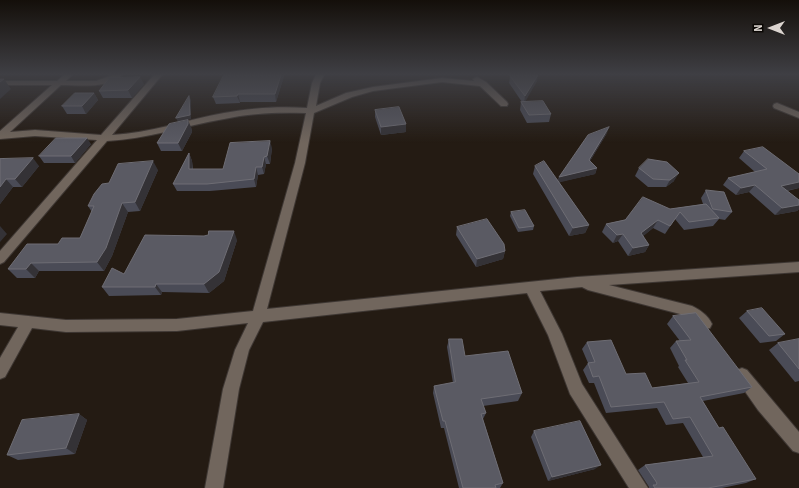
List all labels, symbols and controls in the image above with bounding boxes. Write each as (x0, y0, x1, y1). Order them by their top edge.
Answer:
north arrow (751, 8, 791, 48)
text: N (751, 24, 766, 32)

